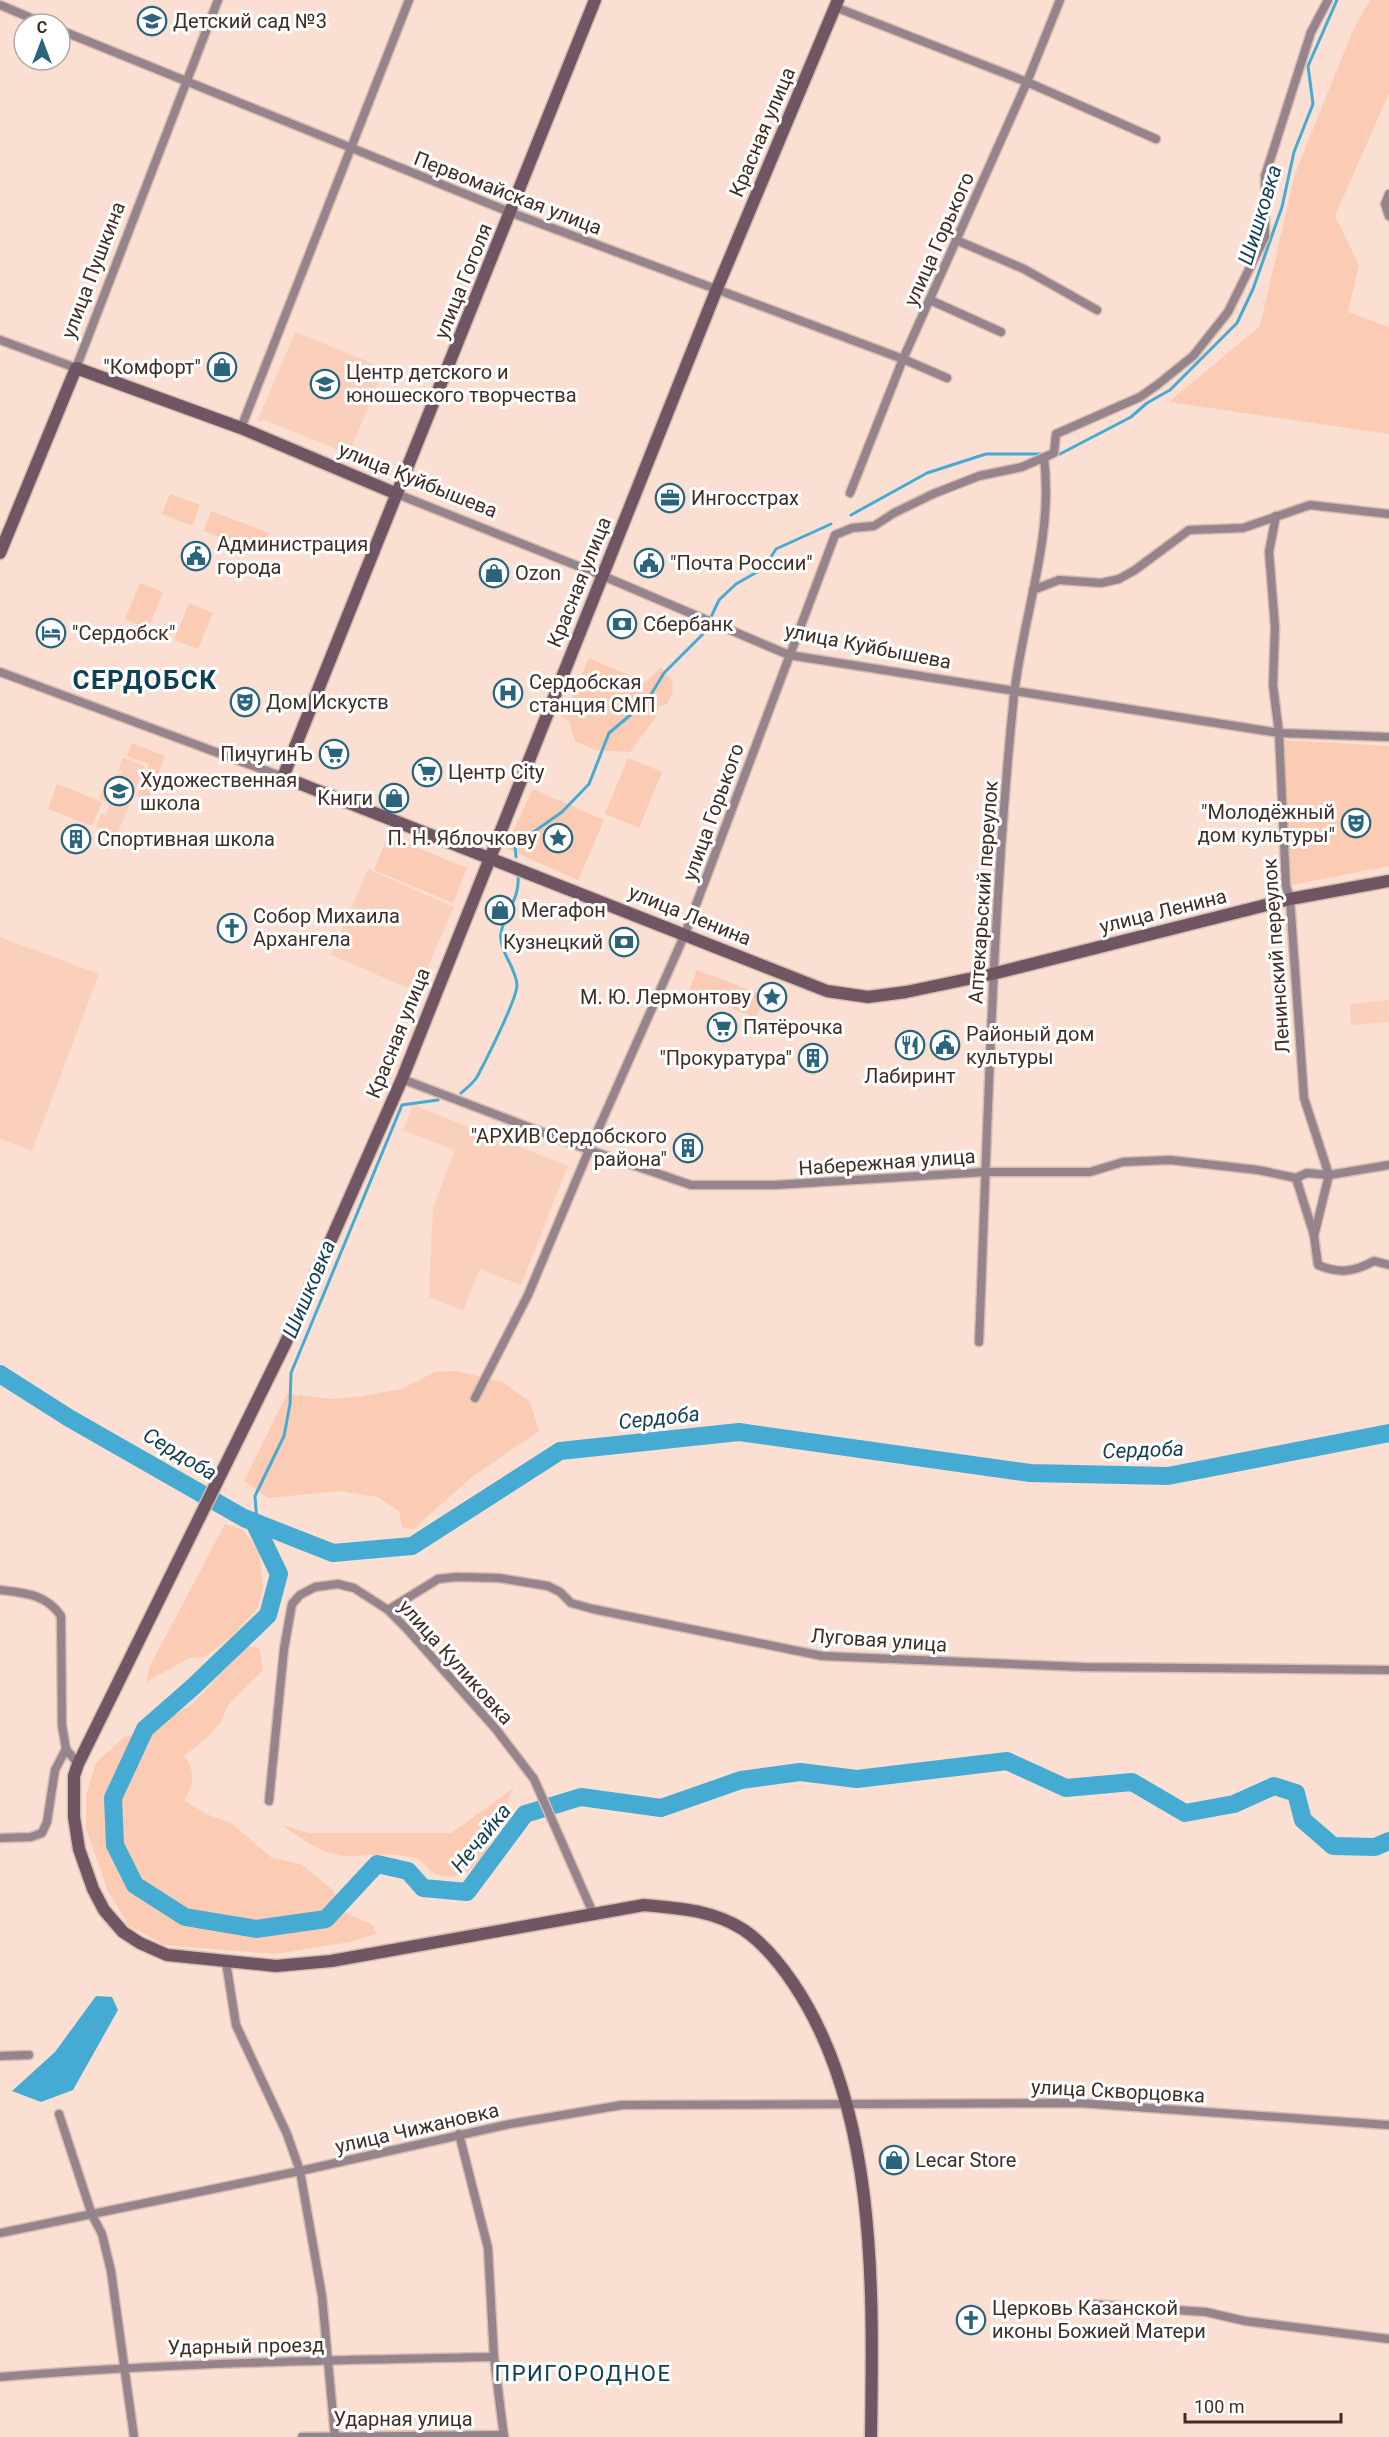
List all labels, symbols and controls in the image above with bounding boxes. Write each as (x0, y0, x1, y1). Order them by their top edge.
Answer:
school or university icon: Детский сад №3 (136, 5, 168, 37)
place label: Детский сад №3 (173, 9, 327, 33)
north arrow (12, 12, 72, 72)
text: С (37, 18, 47, 37)
street label: Красная улица (724, 64, 800, 200)
street label: Первомайская улица (411, 146, 605, 240)
water label: Шишковка (1233, 162, 1287, 268)
street label: улица Горького (899, 168, 979, 310)
street label: улица Пушкина (56, 198, 130, 342)
street label: улица Гоголя (429, 220, 497, 342)
shop icon: "Комфорт" (206, 351, 238, 383)
place label: "Комфорт" (103, 355, 201, 379)
place label: Центр детского и юношеского творчества (346, 360, 577, 407)
school or university icon: Центр детского и юношеского творчества (309, 368, 341, 400)
street label: улица Куйбышева (335, 437, 501, 523)
office icon: Ингосстрах (654, 482, 686, 514)
place label: Ингосстрах (691, 486, 799, 510)
street label: Красная улица (542, 513, 616, 651)
place label: Администрация города (217, 532, 368, 579)
public building icon: Администрация города (180, 540, 212, 572)
public building icon: "Почта России" (633, 547, 665, 579)
place label: "Почта России" (670, 551, 813, 575)
shop icon: Ozon (478, 557, 510, 589)
place label: Ozon (515, 561, 561, 585)
bank icon: Сбербанк (606, 608, 638, 640)
place label: Сбербанк (643, 612, 733, 636)
hotel icon: "Сердобск" (35, 617, 67, 649)
street label: улица Куйбышева (783, 618, 953, 674)
place label: "Сердобск" (72, 621, 175, 645)
district label: СЕРДОБСК (72, 665, 218, 695)
place label: Сердобская станция СМП (529, 670, 655, 717)
hospital icon: Сердобская станция СМП (492, 677, 524, 709)
theatre icon: Дом Искуств (229, 686, 261, 718)
place label: Дом Искуств (266, 690, 389, 714)
supermarket icon: ПичугинЪ (318, 738, 350, 770)
street label: улица Горького (677, 740, 749, 884)
place label: ПичугинЪ (220, 742, 313, 766)
supermarket icon: Центр City (411, 756, 443, 788)
place label: Центр City (448, 760, 545, 784)
place label: Художественная школа (140, 768, 297, 815)
school or university icon: Художественная школа (103, 775, 135, 807)
street label: Аптекарьский переулок (963, 779, 1003, 1004)
shop icon: Книги (378, 782, 410, 814)
place label: Книги (317, 786, 373, 810)
place label: "Молодёжный дом культуры" (1198, 800, 1335, 847)
theatre icon: "Молодёжный дом культуры" (1340, 807, 1372, 839)
place icon: П. Н. Яблочкову (542, 822, 574, 854)
building icon: Спортивная школа (60, 823, 92, 855)
place label: П. Н. Яблочкову (388, 826, 538, 850)
place label: Спортивная школа (97, 827, 275, 851)
street label: Ленинский переулок (1257, 858, 1295, 1054)
street label: улица Ленина (625, 880, 755, 950)
street label: улица Ленина (1097, 884, 1229, 938)
shop icon: Мегафон (484, 894, 516, 926)
place label: Мегафон (521, 898, 606, 922)
place label: Собор Михаила Архангела (253, 904, 400, 951)
church icon: Собор Михаила Архангела (216, 912, 248, 944)
bank icon: Кузнецкий (608, 926, 640, 958)
place label: Кузнецкий (503, 930, 603, 954)
street label: Красная улица (361, 964, 435, 1102)
place icon: М. Ю. Лермонтову (756, 981, 788, 1013)
place label: М. Ю. Лермонтову (580, 985, 752, 1009)
supermarket icon: Пятёрочка (706, 1011, 738, 1043)
place label: Пятёрочка (743, 1015, 843, 1039)
place label: Районый дом культуры (966, 1022, 1094, 1069)
restaurant icon: Лабиринт (894, 1029, 926, 1061)
public building icon: Районый дом культуры (929, 1029, 961, 1061)
building icon: "Прокуратура" (797, 1042, 829, 1074)
place label: "Прокуратура" (659, 1046, 792, 1070)
place label: Лабиринт (864, 1064, 956, 1088)
place label: "АРХИВ Сердобского района" (471, 1124, 667, 1171)
building icon: "АРХИВ Сердобского района" (672, 1132, 704, 1164)
street label: Набережная улица (798, 1144, 976, 1180)
water label: Шишковка (278, 1237, 340, 1341)
water label: Сердоба (617, 1402, 701, 1434)
water label: Сердоба (139, 1423, 221, 1485)
water label: Сердоба (1102, 1437, 1184, 1463)
street label: улица Куликовка (394, 1595, 518, 1729)
street label: Луговая улица (810, 1623, 948, 1657)
water label: Нечайка (446, 1799, 516, 1877)
street label: улица Скворцовка (1030, 2074, 1206, 2108)
street label: улица Чижановка (333, 2097, 501, 2159)
shop icon: Lecar Store (878, 2144, 910, 2176)
place label: Lecar Store (915, 2148, 1016, 2172)
place label: Церковь Казанской иконы Божией Матери (992, 2296, 1206, 2343)
church icon: Церковь Казанской иконы Божией Матери (955, 2304, 987, 2336)
street label: Ударный проезд (168, 2333, 324, 2359)
district label: ПРИГОРОДНОЕ (495, 2361, 671, 2386)
scale bar (1185, 2386, 1341, 2424)
text: 100 m (1194, 2396, 1245, 2417)
street label: Ударная улица (333, 2407, 473, 2431)

